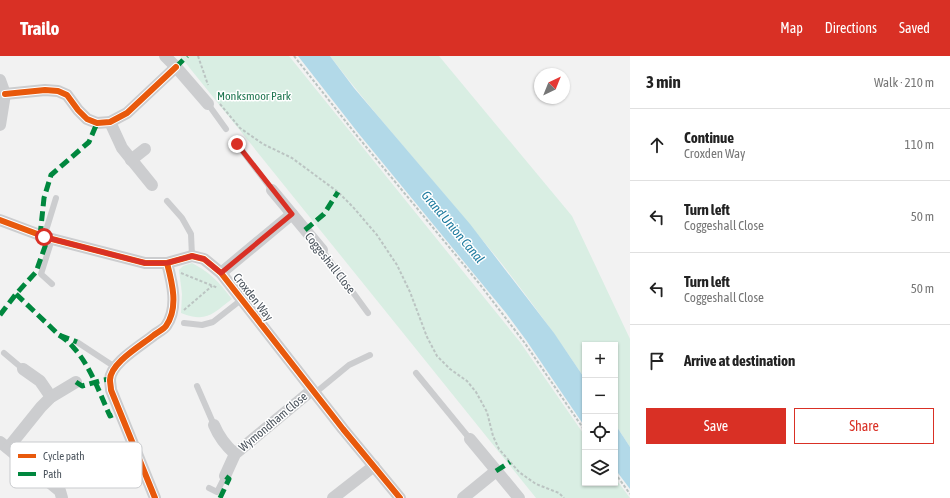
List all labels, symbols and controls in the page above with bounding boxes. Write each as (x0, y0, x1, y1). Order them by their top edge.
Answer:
text: Trailo (20, 17, 59, 39)
text: Map (780, 20, 803, 36)
text: Directions (825, 20, 877, 36)
text: Saved (899, 20, 930, 36)
north arrow (534, 68, 570, 104)
text: 3 min (646, 72, 681, 92)
text: Walk · 210 m (874, 75, 934, 90)
park label: Monksmoor Park (217, 89, 292, 103)
text: Continue (684, 129, 734, 146)
icon: ahead (646, 134, 668, 156)
route end (228, 135, 246, 153)
text: 110 m (905, 137, 934, 152)
text: Croxden Way (684, 146, 745, 161)
water label: Grand Union Canal (418, 188, 488, 266)
text: Turn left (684, 201, 730, 218)
icon: left (646, 206, 668, 228)
text: 50 m (911, 209, 934, 224)
text: Coggeshall Close (684, 218, 764, 233)
route start (35, 228, 53, 246)
street label: Coggeshall Close (302, 230, 358, 296)
street label: Croxden Way (230, 270, 276, 324)
text: Turn left (684, 273, 730, 290)
icon: left (646, 278, 668, 300)
text: 50 m (911, 281, 934, 296)
text: Coggeshall Close (684, 290, 764, 305)
map controls (582, 342, 618, 486)
button: + (582, 342, 618, 378)
icon: arrive (646, 350, 668, 372)
text: Arrive at destination (684, 352, 795, 369)
button: − (582, 378, 618, 414)
street label: Wymondham Close (236, 389, 310, 455)
button: Save (646, 408, 786, 444)
button: Share (794, 408, 934, 444)
button: locate (582, 414, 618, 450)
legend (10, 442, 142, 488)
text: Cycle path (43, 450, 85, 462)
button: layers (582, 450, 618, 486)
text: Path (43, 468, 62, 480)

